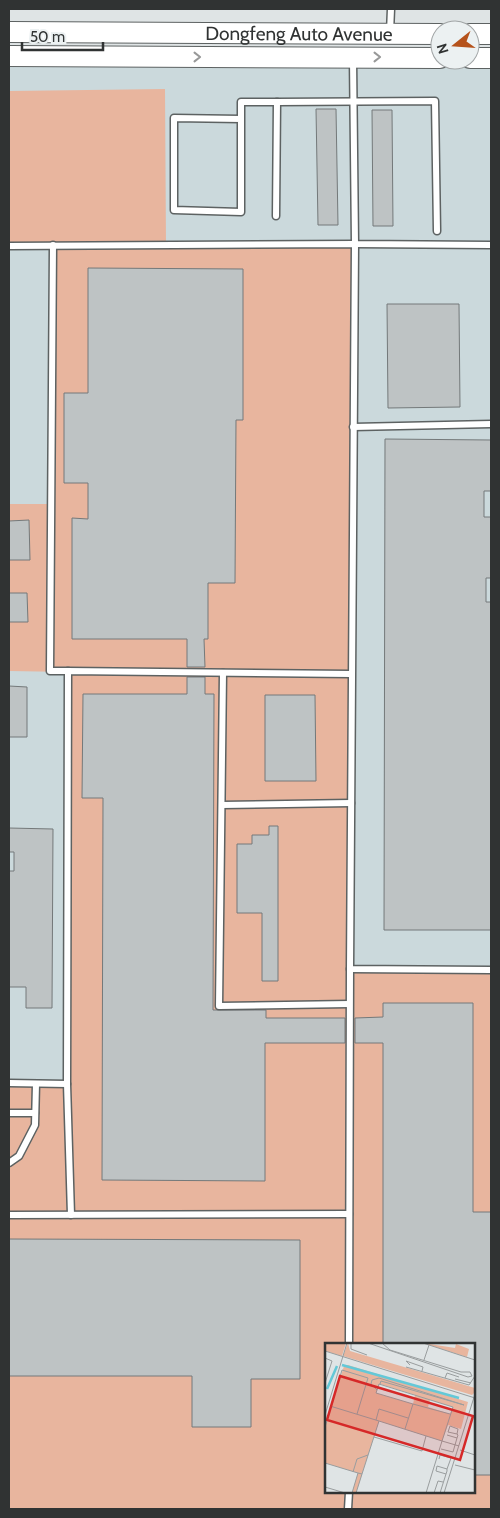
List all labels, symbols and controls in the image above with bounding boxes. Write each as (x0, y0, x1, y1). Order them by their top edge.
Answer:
scale bar (22, 20, 104, 52)
north arrow (430, 20, 480, 70)
street label: Dongfeng Auto Avenue (205, 21, 393, 45)
text: 50 m (30, 28, 65, 46)
text: N (433, 41, 453, 56)
one-way arrow (194, 52, 202, 62)
one-way arrow (374, 52, 382, 62)
inset map (325, 1343, 475, 1493)

